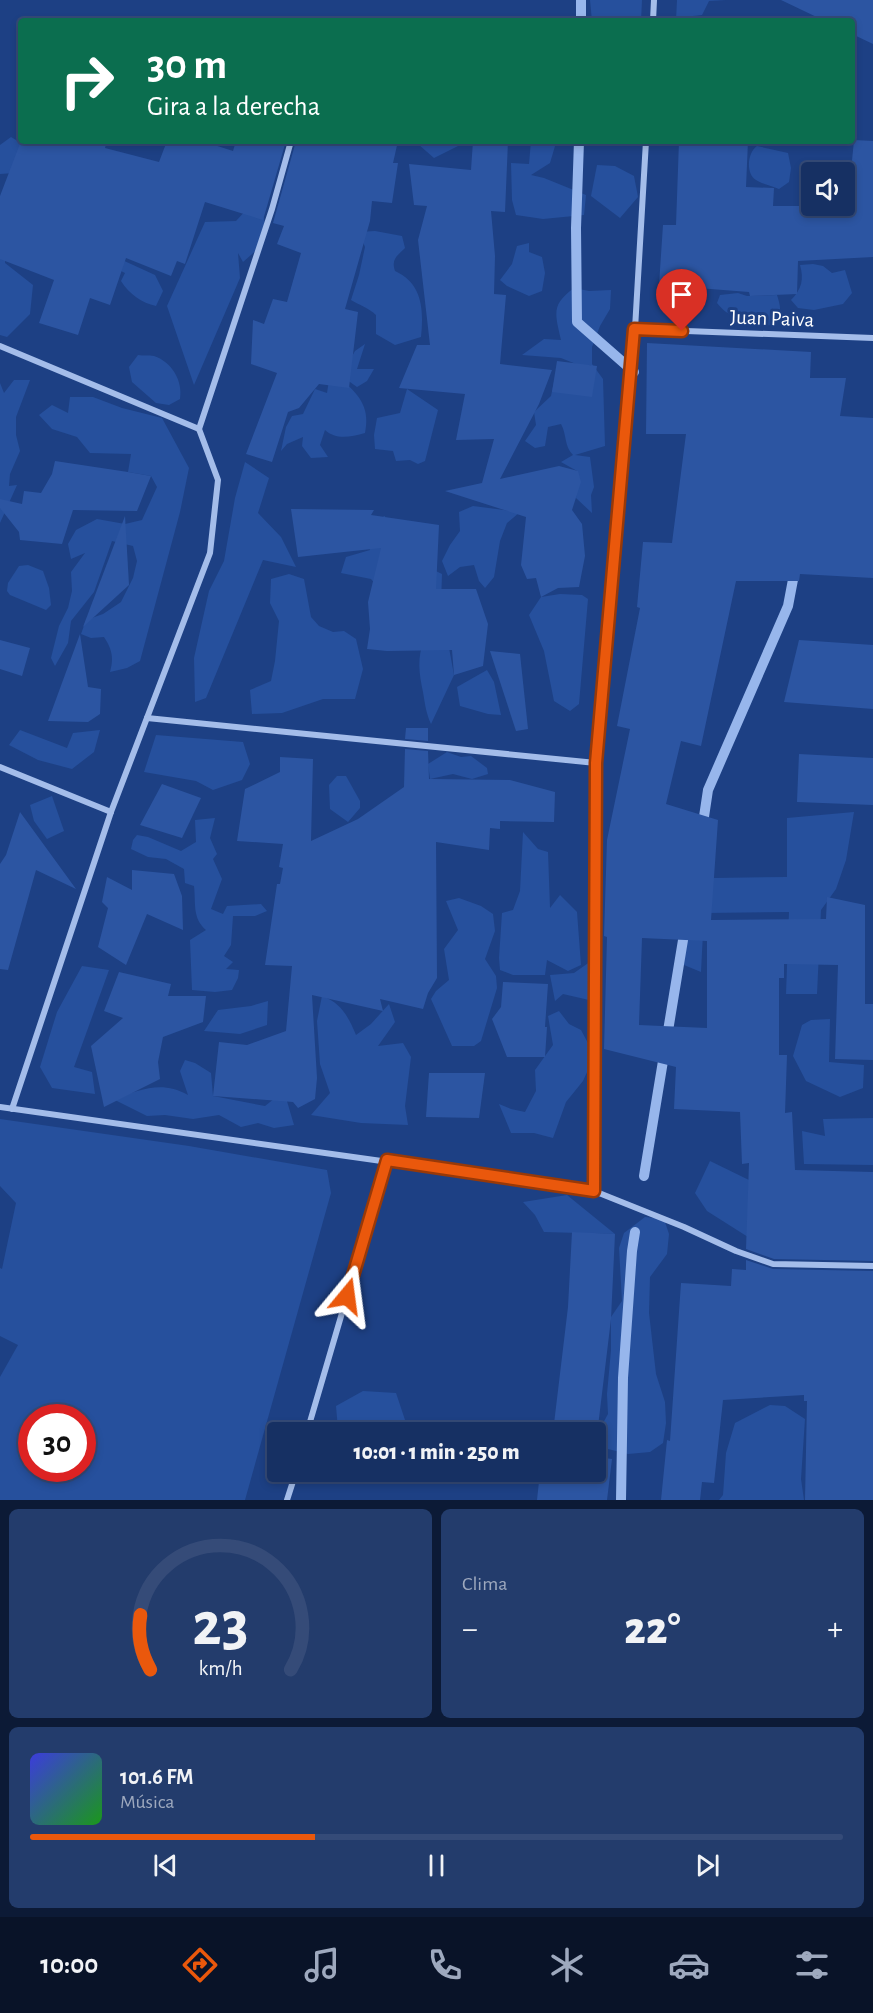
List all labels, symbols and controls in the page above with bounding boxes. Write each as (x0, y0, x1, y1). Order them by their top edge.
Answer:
icon: right (48, 42, 126, 120)
text: 30 m (147, 44, 227, 86)
text: Gira a la derecha (147, 93, 320, 120)
map controls (801, 162, 855, 216)
button: sound (801, 162, 855, 216)
pin (656, 269, 707, 331)
icon: arrive (665, 278, 698, 311)
street label: Juan Paiva (730, 307, 815, 330)
position arrow (315, 1264, 379, 1328)
speed limit sign: 30 (18, 1404, 96, 1482)
text: 10:01 · 1 min · 250 m (353, 1441, 520, 1463)
text: Clima (462, 1574, 507, 1594)
text: 23 (192, 1594, 249, 1656)
text: 22° (624, 1607, 681, 1652)
text: − (462, 1613, 478, 1646)
text: + (827, 1613, 843, 1646)
text: km/h (198, 1659, 243, 1680)
text: 101.6 FM (120, 1766, 194, 1788)
text: Música (120, 1792, 175, 1812)
icon: previous (149, 1849, 182, 1882)
icon: pause (420, 1849, 453, 1882)
icon: next (691, 1849, 724, 1882)
icon: directions (179, 1944, 221, 1986)
icon: music (301, 1944, 343, 1986)
icon: phone (424, 1944, 466, 1986)
icon: climate (546, 1944, 588, 1986)
icon: car (668, 1944, 710, 1986)
icon: filters (791, 1944, 833, 1986)
text: 10:00 (40, 1951, 98, 1978)

